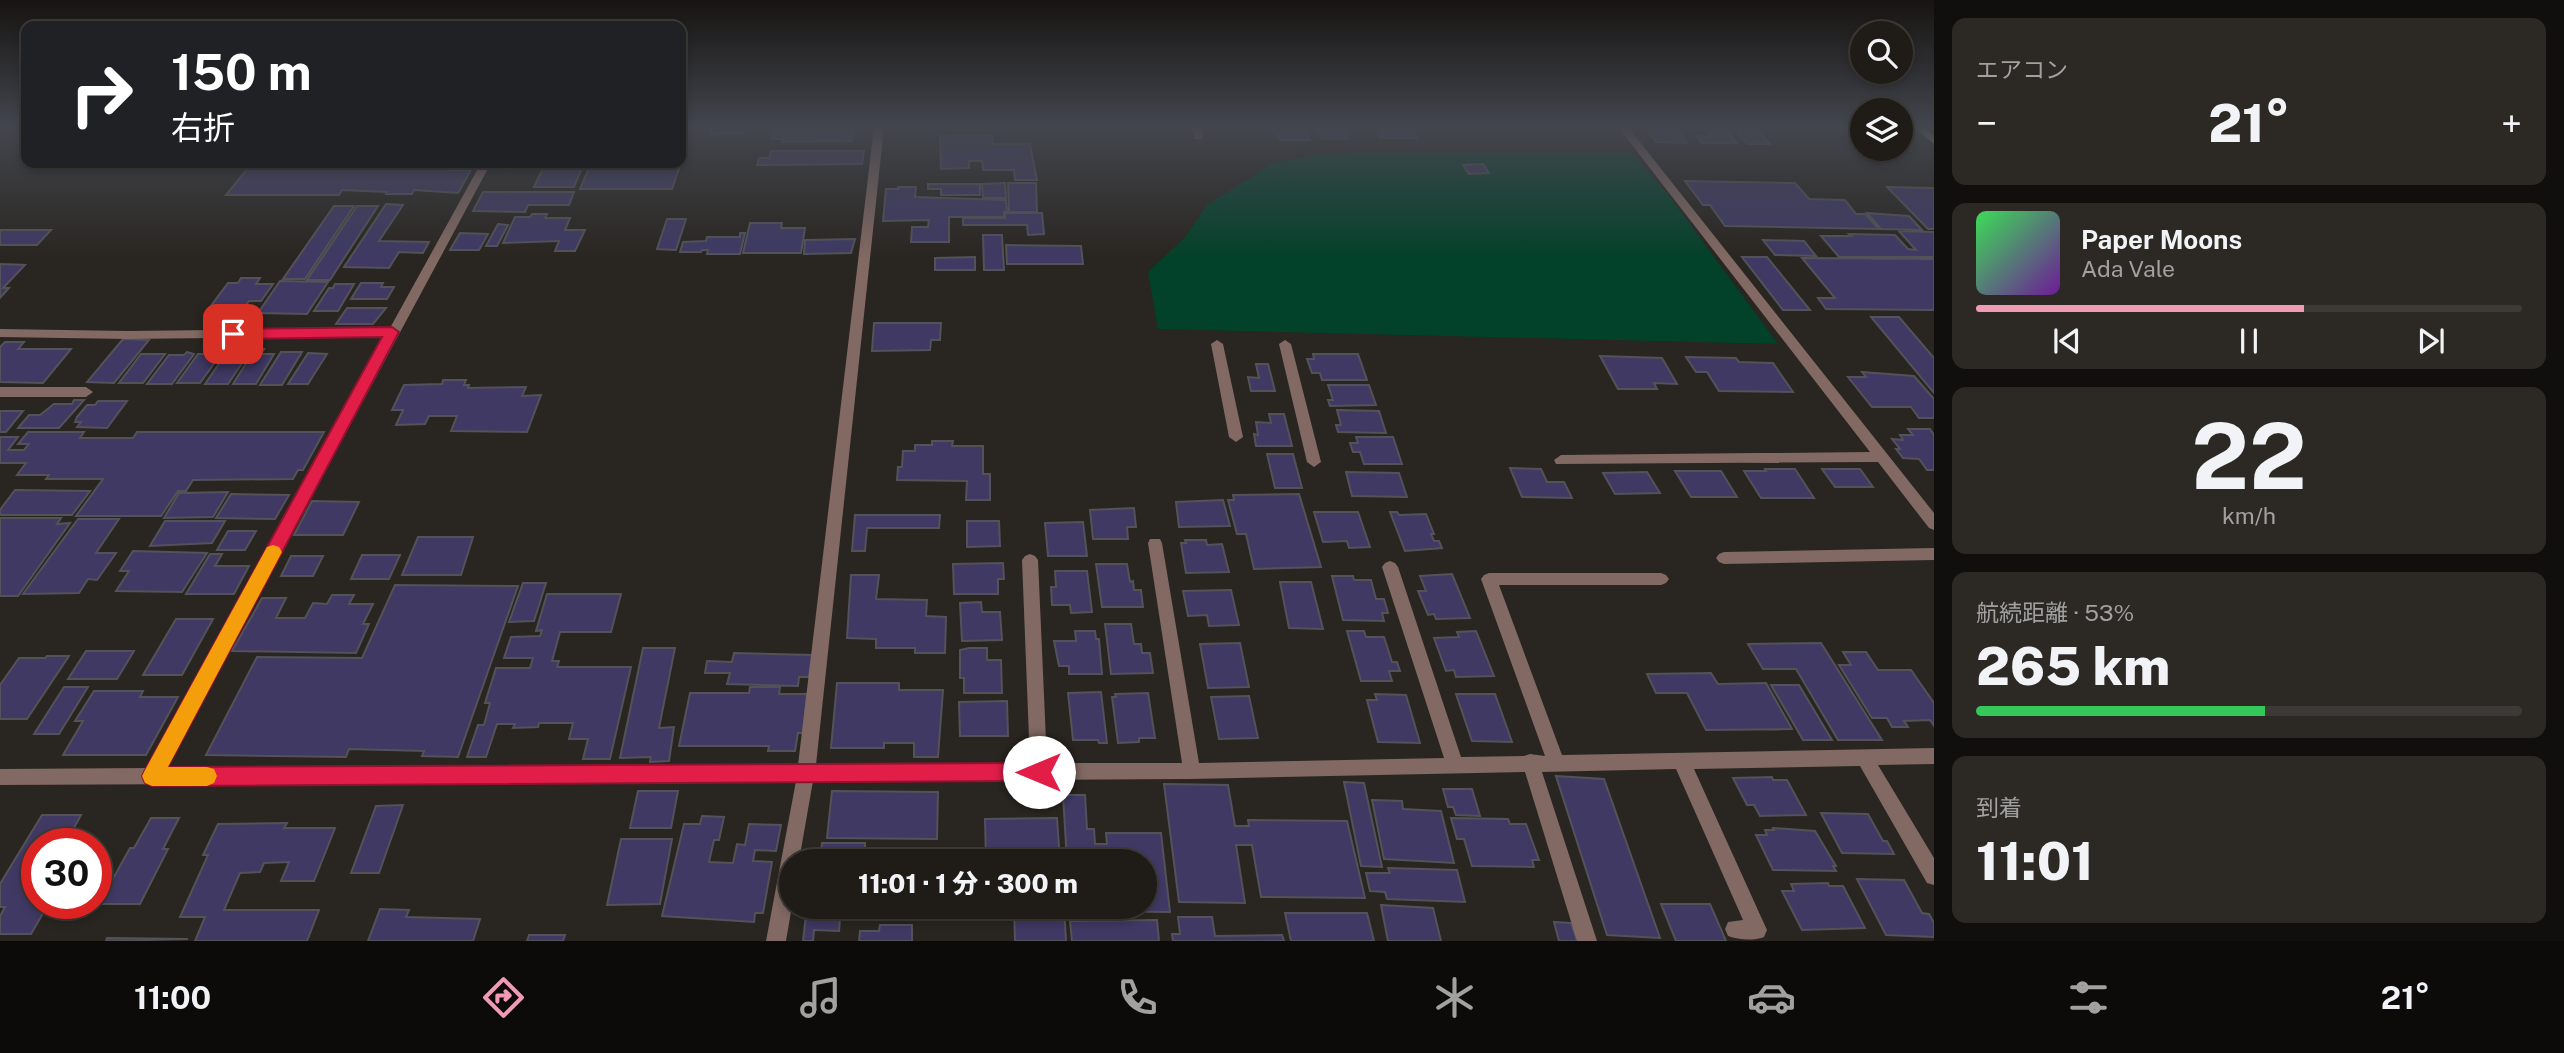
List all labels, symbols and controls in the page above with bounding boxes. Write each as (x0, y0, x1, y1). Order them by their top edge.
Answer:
map controls (1850, 21, 1913, 161)
button: search (1850, 21, 1913, 84)
text: 150 m (171, 43, 312, 101)
icon: right (56, 49, 147, 140)
text: エアコン (1976, 56, 2068, 83)
text: 21° (2208, 93, 2290, 154)
button: layers (1850, 98, 1913, 161)
text: − (1976, 101, 1997, 146)
text: + (2501, 101, 2522, 146)
text: 右折 (171, 109, 235, 146)
text: Paper Moons (2081, 224, 2242, 255)
text: Ada Vale (2081, 255, 2175, 282)
pin (203, 304, 263, 364)
icon: arrive (214, 315, 252, 353)
icon: previous (2048, 322, 2086, 360)
icon: pause (2230, 322, 2268, 360)
icon: next (2412, 322, 2450, 360)
text: 22 (2191, 403, 2307, 509)
text: km/h (2222, 502, 2276, 529)
text: 航続距離 · 53% (1976, 599, 2134, 626)
text: 265 km (1976, 636, 2170, 697)
position arrow (1002, 735, 1076, 809)
text: 到着 (1976, 794, 2022, 821)
speed limit sign: 30 (21, 828, 112, 919)
text: 11:01 (1976, 831, 2094, 892)
text: 11:01 · 1 分 · 300 m (858, 868, 1078, 899)
icon: directions (479, 973, 528, 1022)
icon: music (796, 973, 845, 1022)
icon: phone (1113, 973, 1162, 1022)
icon: climate (1430, 973, 1479, 1022)
icon: car (1747, 973, 1796, 1022)
icon: filters (2064, 973, 2113, 1022)
text: 11:00 (134, 979, 211, 1016)
text: 21° (2381, 979, 2430, 1016)

